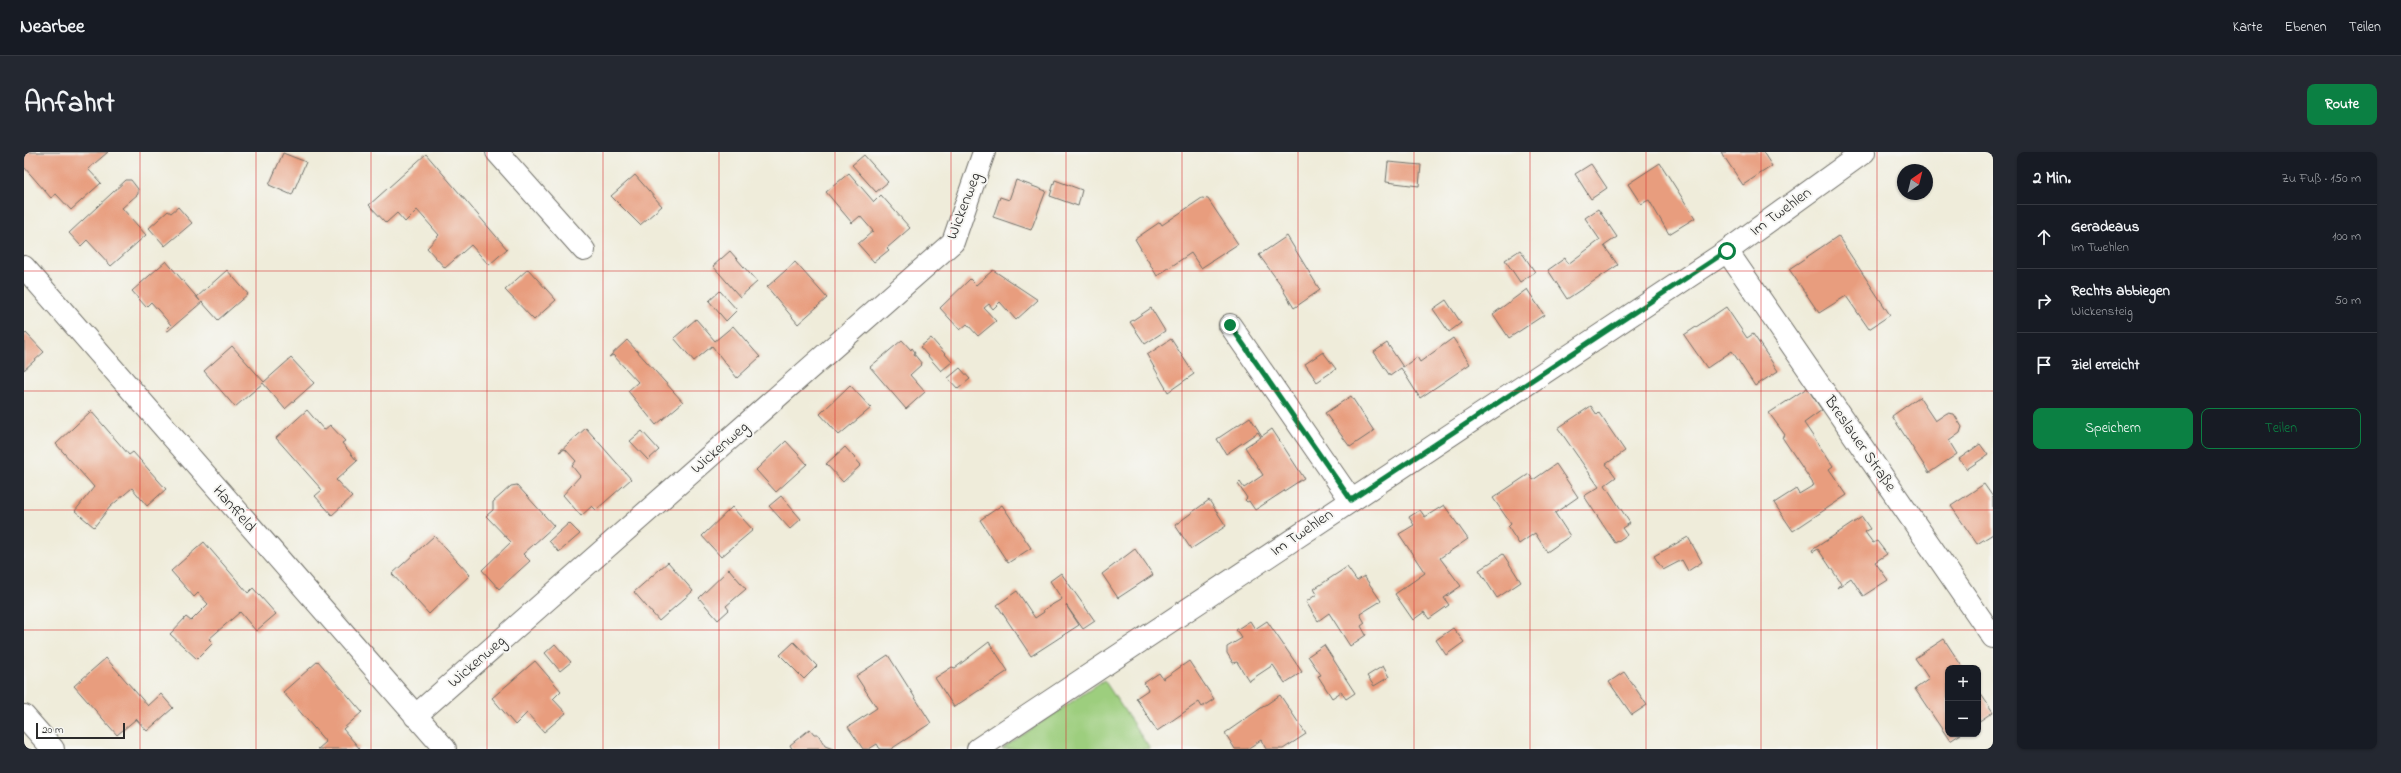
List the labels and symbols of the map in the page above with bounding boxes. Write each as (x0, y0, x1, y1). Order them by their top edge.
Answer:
north arrow (1897, 164, 1933, 200)
street label: Wickenweg (940, 169, 988, 243)
street label: Im Twehlen (1745, 181, 1817, 243)
route start (1718, 242, 1736, 260)
route end (1221, 316, 1239, 334)
street label: Breslauer Straße (1817, 390, 1903, 498)
street label: Wickenweg (686, 416, 754, 480)
street label: Hanffeld (207, 480, 261, 538)
street label: Im Twehlen (1266, 503, 1338, 563)
street label: Wickenweg (443, 630, 511, 694)
scale bar (36, 721, 125, 740)

